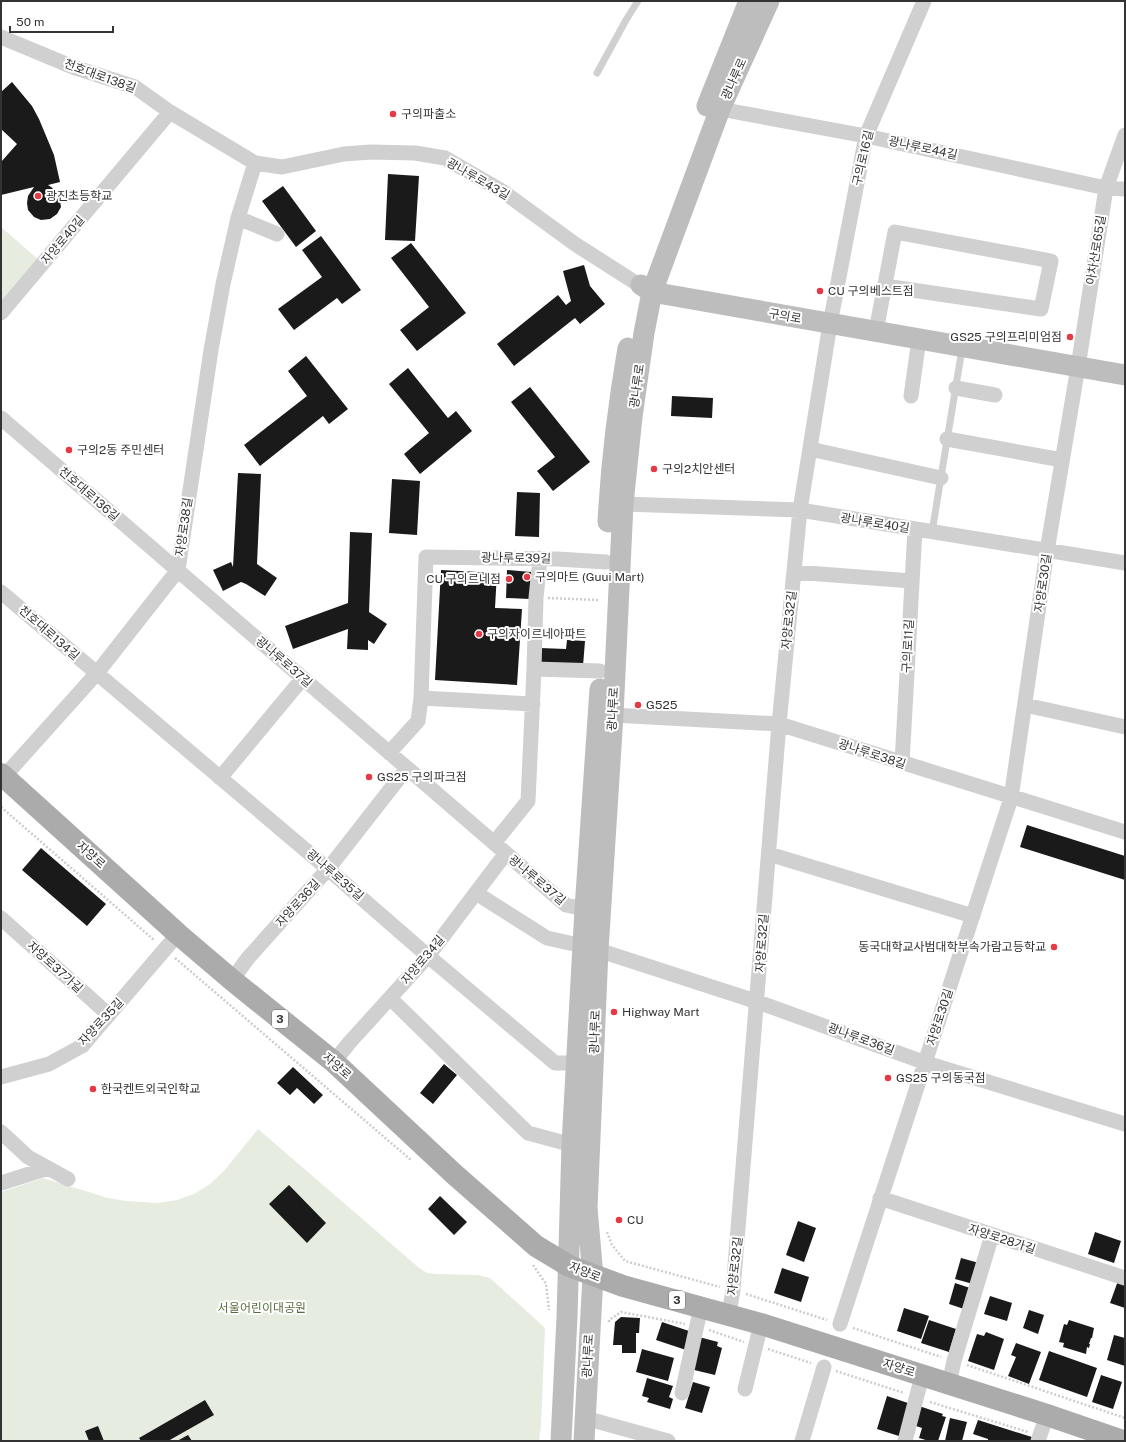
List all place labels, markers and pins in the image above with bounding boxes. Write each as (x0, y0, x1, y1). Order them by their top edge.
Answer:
place label: 구의파출소 (401, 107, 456, 121)
marker: 구의파출소 (388, 109, 398, 119)
place label: 광진초등학교 (46, 189, 112, 203)
marker: 광진초등학교 (33, 191, 43, 201)
place label: CU 구의베스트점 (828, 284, 914, 298)
marker: CU 구의베스트점 (815, 286, 825, 296)
place label: GS25 구의프리미엄점 (950, 330, 1062, 344)
marker: GS25 구의프리미엄점 (1065, 332, 1075, 342)
place label: 구의2동 주민센터 (77, 443, 164, 457)
marker: 구의2동 주민센터 (64, 445, 74, 455)
place label: 구의2치안센터 (662, 462, 735, 476)
marker: 구의2치안센터 (649, 464, 659, 474)
place label: 구의마트 (Guui Mart) (535, 570, 645, 584)
place label: CU 구의르네점 (426, 572, 501, 586)
marker: 구의마트 (Guui Mart) (522, 572, 532, 582)
marker: CU 구의르네점 (504, 574, 514, 584)
place label: 구의자이르네아파트 (487, 627, 586, 641)
marker: 구의자이르네아파트 (474, 629, 484, 639)
place label: G525 (646, 698, 678, 712)
marker: G525 (633, 700, 643, 710)
place label: GS25 구의파크점 (377, 770, 467, 784)
marker: GS25 구의파크점 (364, 772, 374, 782)
place label: 동국대학교사범대학부속가람고등학교 (858, 940, 1046, 954)
marker: 동국대학교사범대학부속가람고등학교 (1049, 942, 1059, 952)
place label: Highway Mart (622, 1005, 700, 1019)
marker: Highway Mart (609, 1007, 619, 1017)
place label: GS25 구의동국점 (896, 1071, 986, 1085)
marker: GS25 구의동국점 (883, 1073, 893, 1083)
place label: 한국켄트외국인학교 (101, 1082, 200, 1096)
marker: 한국켄트외국인학교 (88, 1084, 98, 1094)
place label: CU (627, 1213, 644, 1227)
marker: CU (614, 1215, 624, 1225)

